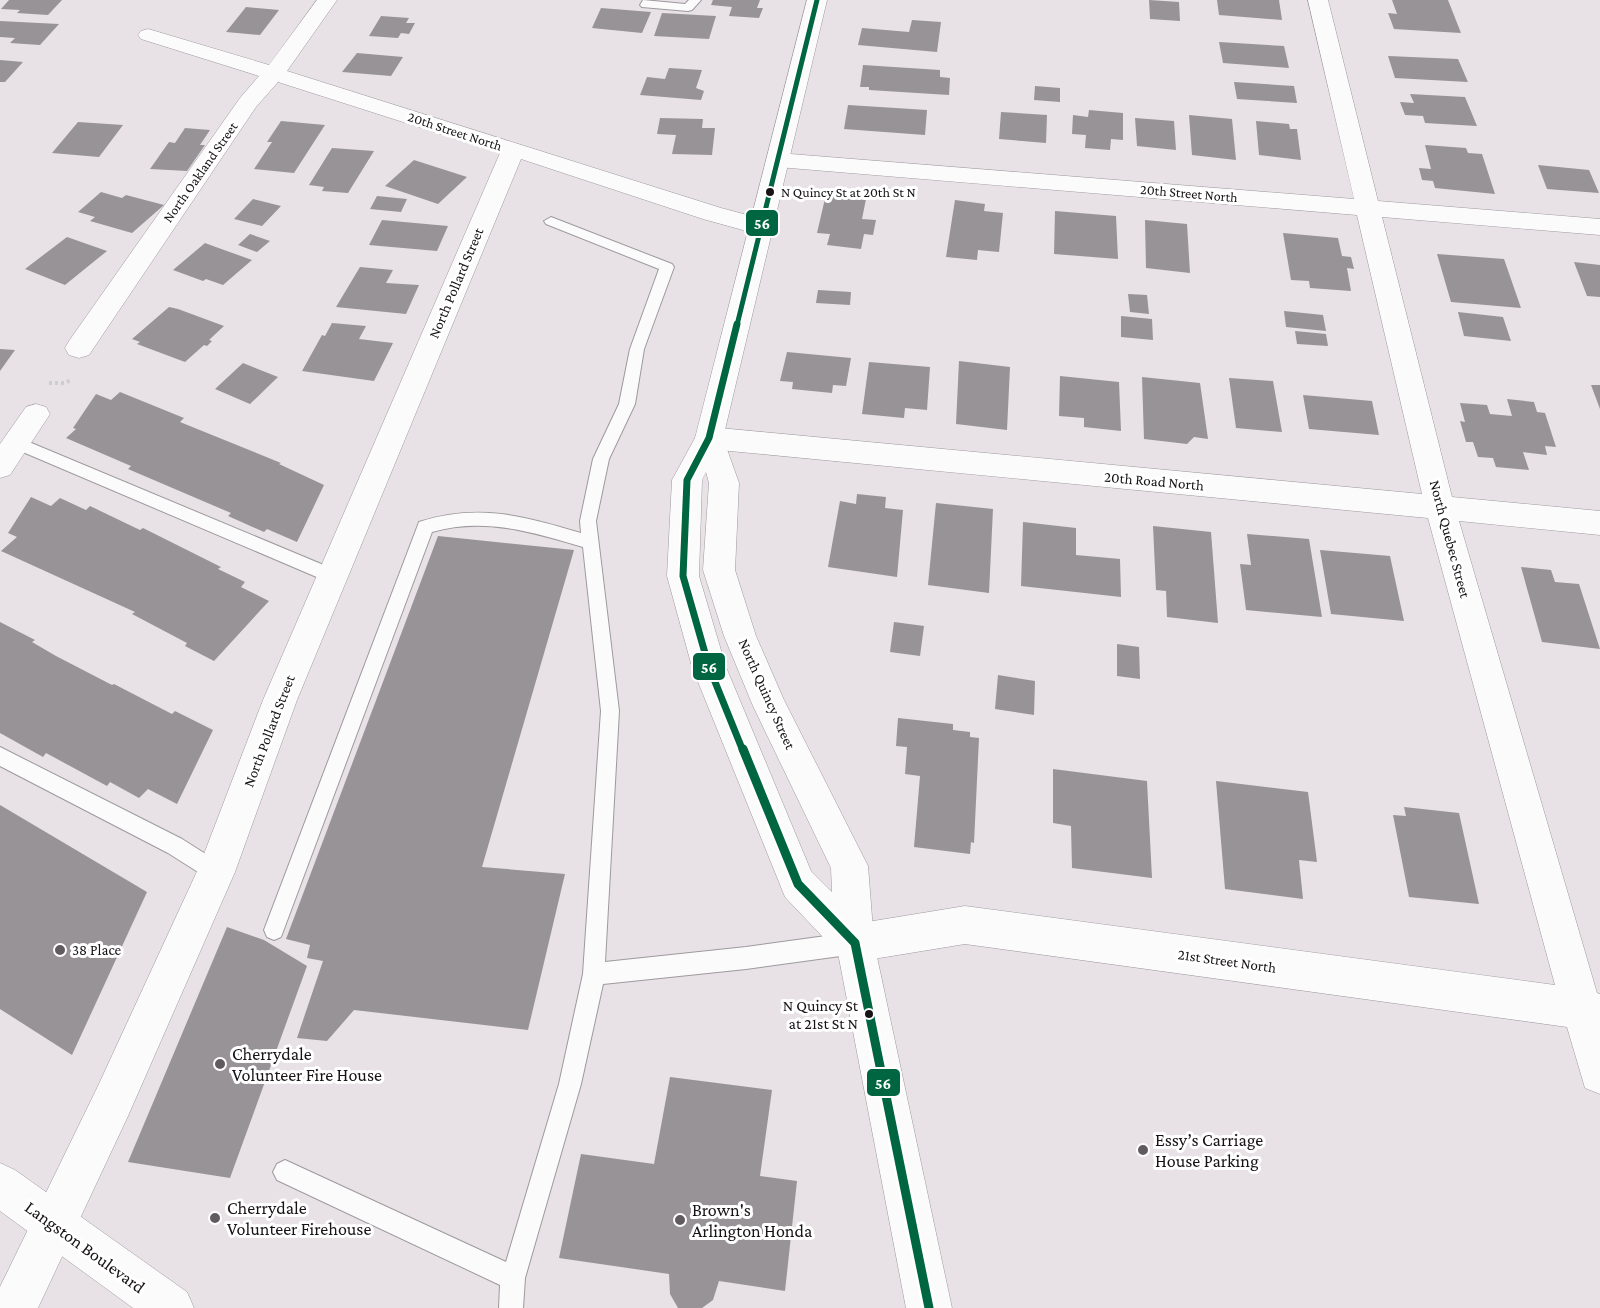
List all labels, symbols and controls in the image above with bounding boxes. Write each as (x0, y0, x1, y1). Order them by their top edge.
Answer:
street label: 20th Street North (406, 108, 505, 154)
street label: North Oakland Street (159, 118, 241, 225)
street label: 20th Street North (1139, 181, 1239, 205)
place label: N Quincy St at 20th St N (781, 184, 916, 200)
marker: N Quincy St at 20th St N (764, 186, 776, 198)
line badge: 56 (745, 209, 779, 237)
text: 56 (754, 215, 770, 232)
street label: North Pollard Street (425, 224, 487, 341)
street label: 20th Road North (1103, 469, 1205, 493)
street label: North Quebec Street (1427, 478, 1474, 601)
street label: North Quincy Street (734, 636, 799, 753)
line badge: 56 (692, 652, 726, 681)
text: 56 (701, 659, 717, 676)
street label: North Pollard Street (240, 672, 298, 789)
place label: 38 Place (72, 942, 122, 958)
marker: 38 Place (53, 943, 67, 957)
street label: 21st Street North (1177, 946, 1277, 976)
place label: N Quincy St at 21st St N (783, 997, 859, 1032)
marker: N Quincy St at 21st St N (863, 1008, 875, 1020)
place label: Cherrydale Volunteer Fire House (232, 1044, 382, 1085)
marker: Cherrydale Volunteer Fire House (213, 1057, 227, 1071)
line badge: 56 (866, 1068, 901, 1097)
text: 56 (875, 1075, 891, 1092)
place label: Essy’s Carriage House Parking (1155, 1130, 1263, 1171)
marker: Essy’s Carriage House Parking (1136, 1143, 1150, 1157)
street label: Langston Boulevard (21, 1197, 149, 1298)
place label: Cherrydale Volunteer Firehouse (227, 1198, 371, 1239)
place label: Brown's Arlington Honda (692, 1200, 812, 1241)
marker: Cherrydale Volunteer Firehouse (208, 1211, 222, 1225)
marker: Brown's Arlington Honda (673, 1213, 687, 1227)

